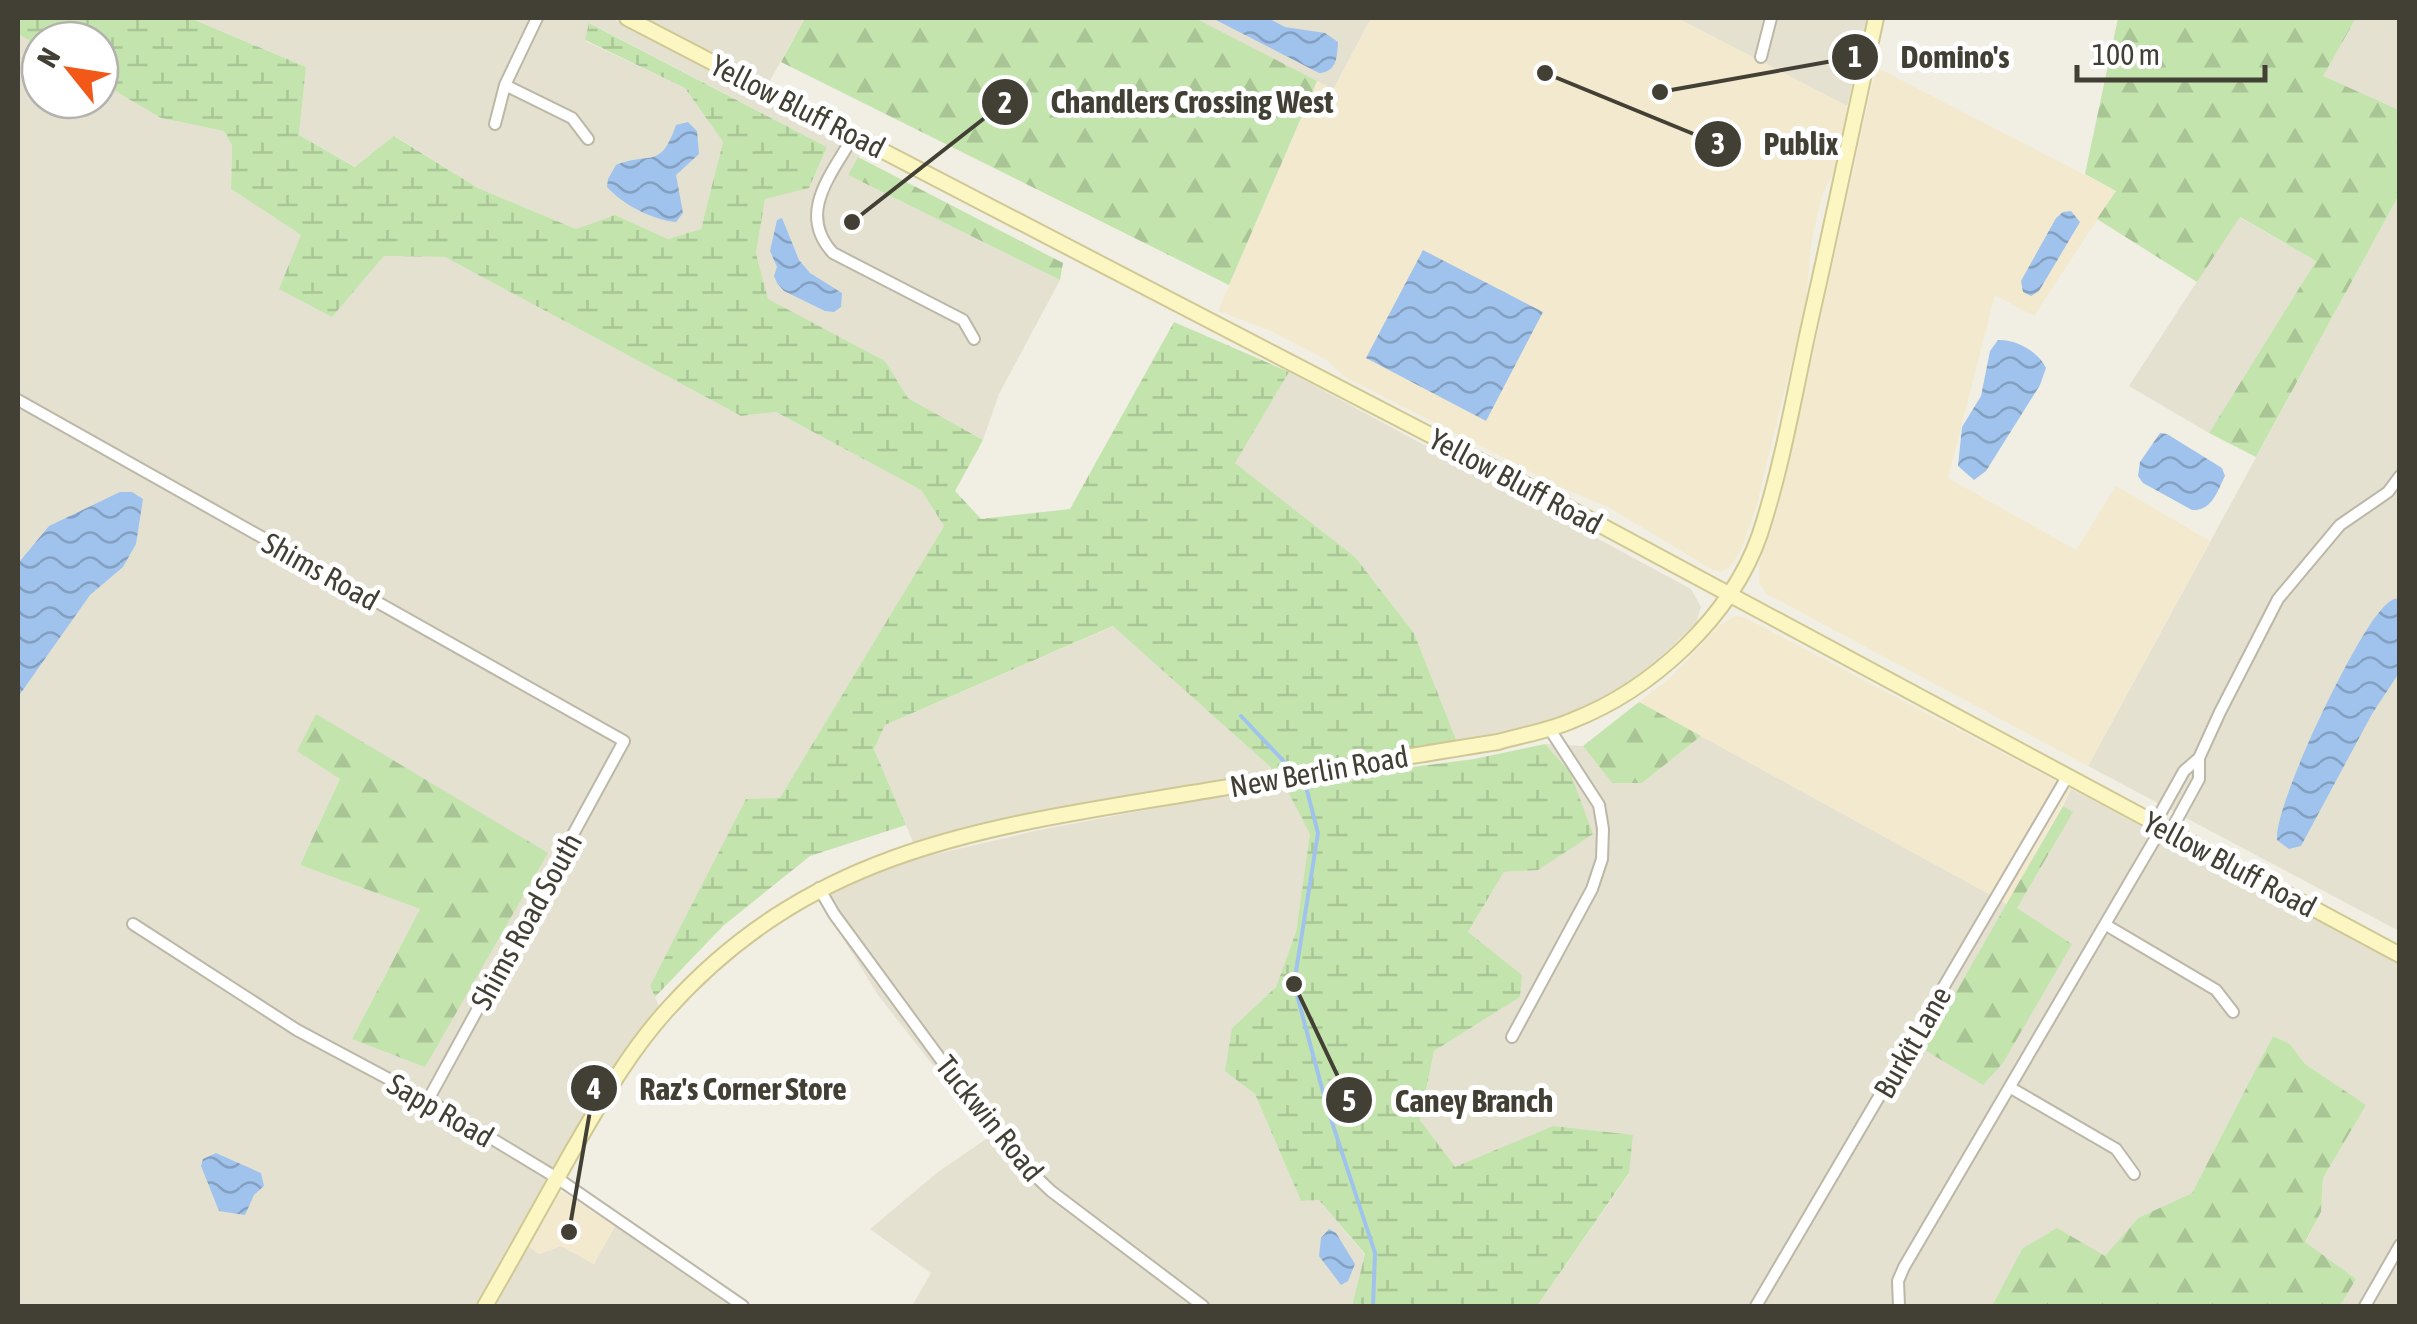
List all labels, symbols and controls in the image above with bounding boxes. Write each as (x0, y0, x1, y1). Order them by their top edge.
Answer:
north arrow (20, 20, 120, 120)
scale bar (2077, 20, 2264, 82)
callout: Domino's (1830, 26, 2029, 88)
text: 100 m (2092, 37, 2160, 71)
text: Domino's (1900, 38, 2010, 75)
text: 1 (1848, 39, 1862, 73)
text: N (30, 42, 66, 73)
street label: Yellow Bluff Road (705, 48, 891, 164)
callout: Chandlers Crossing West (980, 71, 1353, 133)
text: Chandlers Crossing West (1050, 83, 1334, 120)
text: 2 (998, 85, 1012, 119)
callout: Publix (1693, 113, 1858, 175)
text: Publix (1763, 125, 1839, 162)
text: 3 (1711, 126, 1725, 160)
street label: Yellow Bluff Road (1424, 421, 1608, 541)
street label: Shims Road (257, 525, 385, 617)
street label: New Berlin Road (1227, 739, 1411, 803)
street label: Yellow Bluff Road (2138, 804, 2322, 924)
street label: Shims Road South (464, 827, 588, 1015)
street label: Burkit Lane (1866, 980, 1958, 1104)
street label: Tuckwin Road (929, 1049, 1051, 1187)
callout: Raz's Corner Store (569, 1057, 867, 1119)
street label: Sapp Road (382, 1066, 500, 1154)
callout: Caney Branch (1324, 1069, 1573, 1131)
text: Raz's Corner Store (639, 1070, 847, 1107)
text: 4 (586, 1071, 601, 1105)
text: Caney Branch (1395, 1082, 1553, 1119)
text: 5 (1342, 1083, 1356, 1117)

